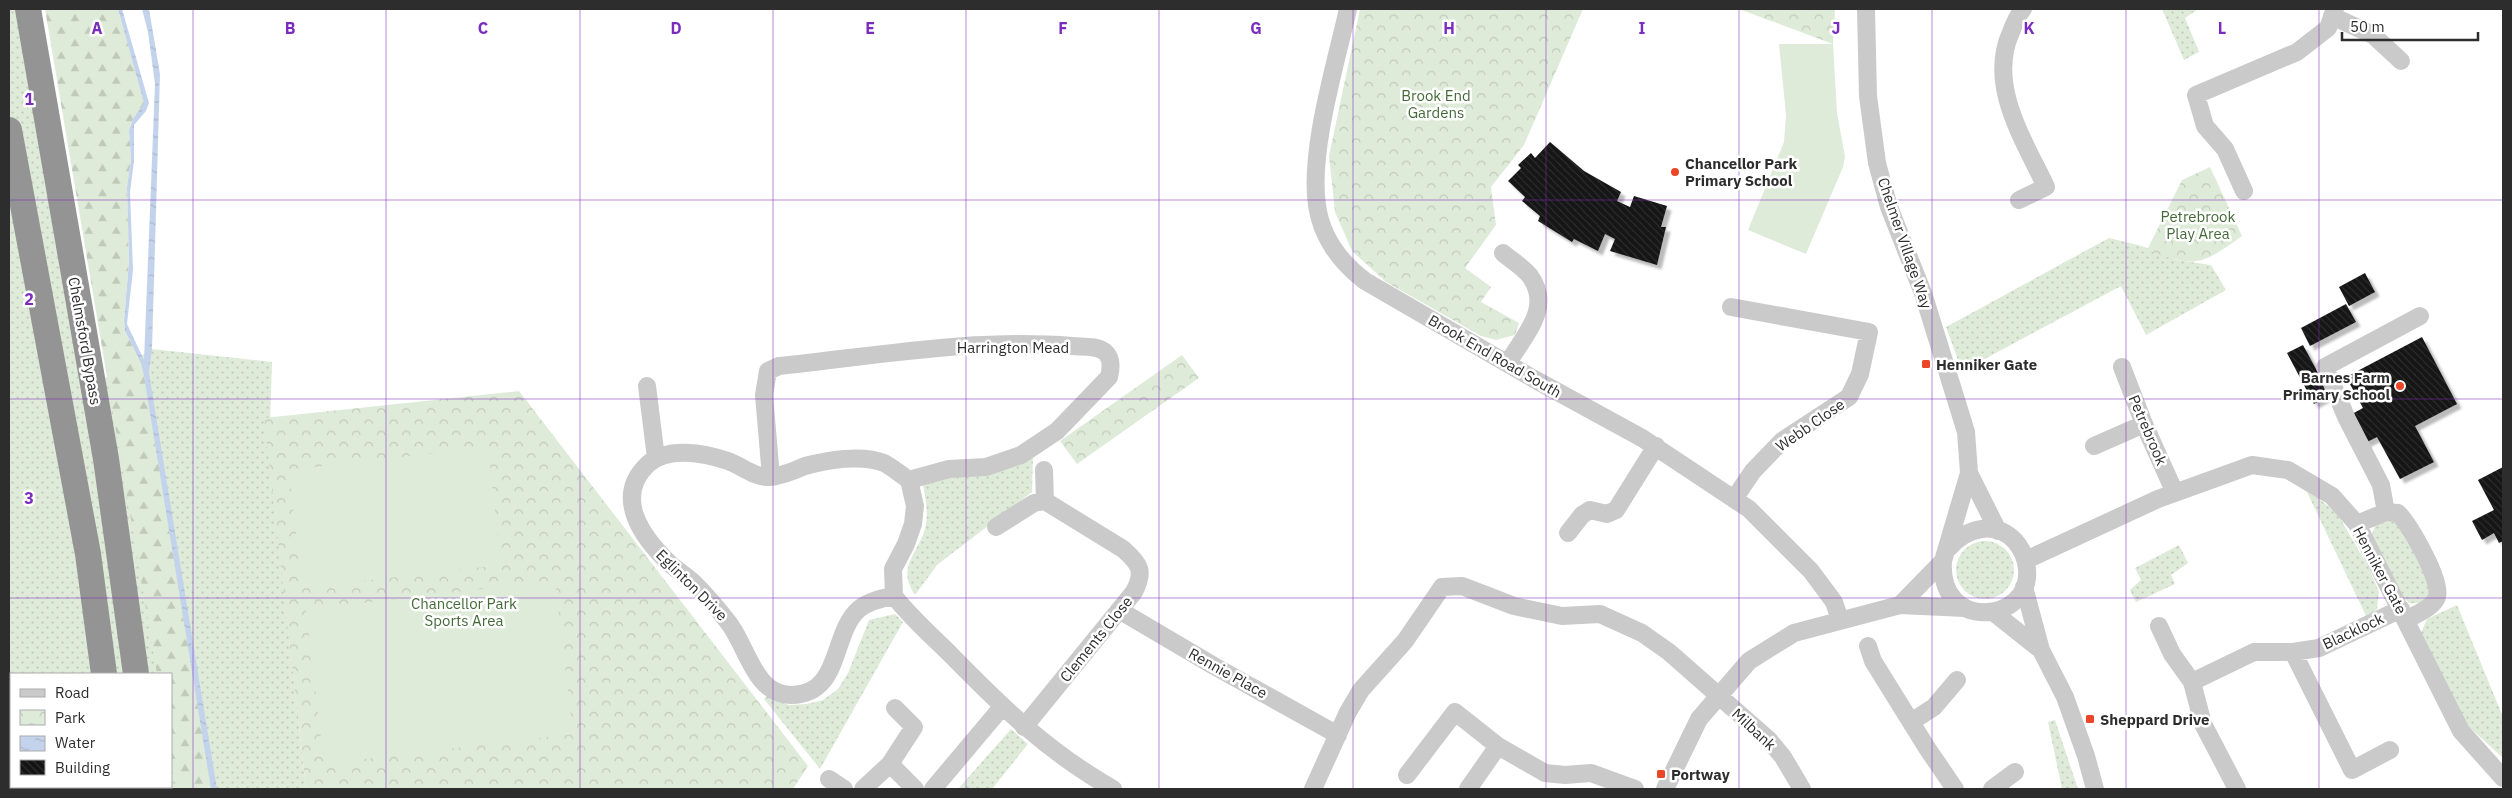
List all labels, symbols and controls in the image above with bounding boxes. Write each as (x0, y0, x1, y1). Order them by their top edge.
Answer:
scale bar (2342, 10, 2478, 42)
text: 50 m (2350, 17, 2385, 36)
text: A (92, 18, 103, 38)
text: B (285, 18, 296, 38)
text: C (478, 18, 488, 38)
text: D (670, 18, 682, 38)
text: E (865, 18, 875, 38)
text: F (1058, 18, 1068, 38)
text: G (1250, 18, 1262, 38)
text: H (1443, 18, 1455, 38)
text: I (1639, 18, 1646, 38)
text: J (1832, 18, 1840, 38)
text: K (2023, 18, 2035, 38)
text: L (2218, 18, 2226, 38)
park label: Brook End Gardens (1401, 86, 1471, 122)
text: 1 (24, 89, 34, 109)
place label: Chancellor Park Primary School (1685, 154, 1798, 190)
marker: Chancellor Park Primary School (1669, 166, 1681, 178)
street label: Chelmer Village Way (1874, 175, 1937, 312)
park label: Petrebrook Play Area (2161, 207, 2235, 243)
street label: Chelmsford Bypass (64, 275, 106, 407)
text: 2 (24, 289, 34, 309)
street label: Brook End Road South (1425, 310, 1565, 402)
street label: Harrington Mead (957, 338, 1069, 357)
place label: Henniker Gate (1936, 355, 2037, 374)
marker: Henniker Gate (1920, 358, 1932, 370)
place label: Barnes Farm Primary School (2283, 368, 2390, 404)
marker: Barnes Farm Primary School (2394, 380, 2406, 392)
street label: Petrebrook (2125, 392, 2171, 468)
street label: Webb Close (1772, 394, 1848, 456)
text: 3 (24, 488, 34, 508)
street label: Henniker Gate (2349, 523, 2411, 617)
street label: Eglinton Drive (652, 545, 732, 625)
street label: Clements Close (1056, 592, 1136, 686)
park label: Chancellor Park Sports Area (411, 594, 517, 630)
street label: Blacklock (2319, 609, 2387, 653)
street label: Rennie Place (1185, 644, 1271, 702)
legend (10, 673, 172, 788)
text: Road (55, 683, 90, 702)
street label: Milbank (1728, 704, 1780, 754)
text: Park (55, 708, 85, 727)
place label: Sheppard Drive (2100, 710, 2209, 729)
marker: Sheppard Drive (2084, 713, 2096, 725)
text: Water (55, 733, 96, 752)
text: Building (55, 758, 110, 777)
place label: Portway (1671, 765, 1730, 784)
marker: Portway (1655, 768, 1667, 780)

